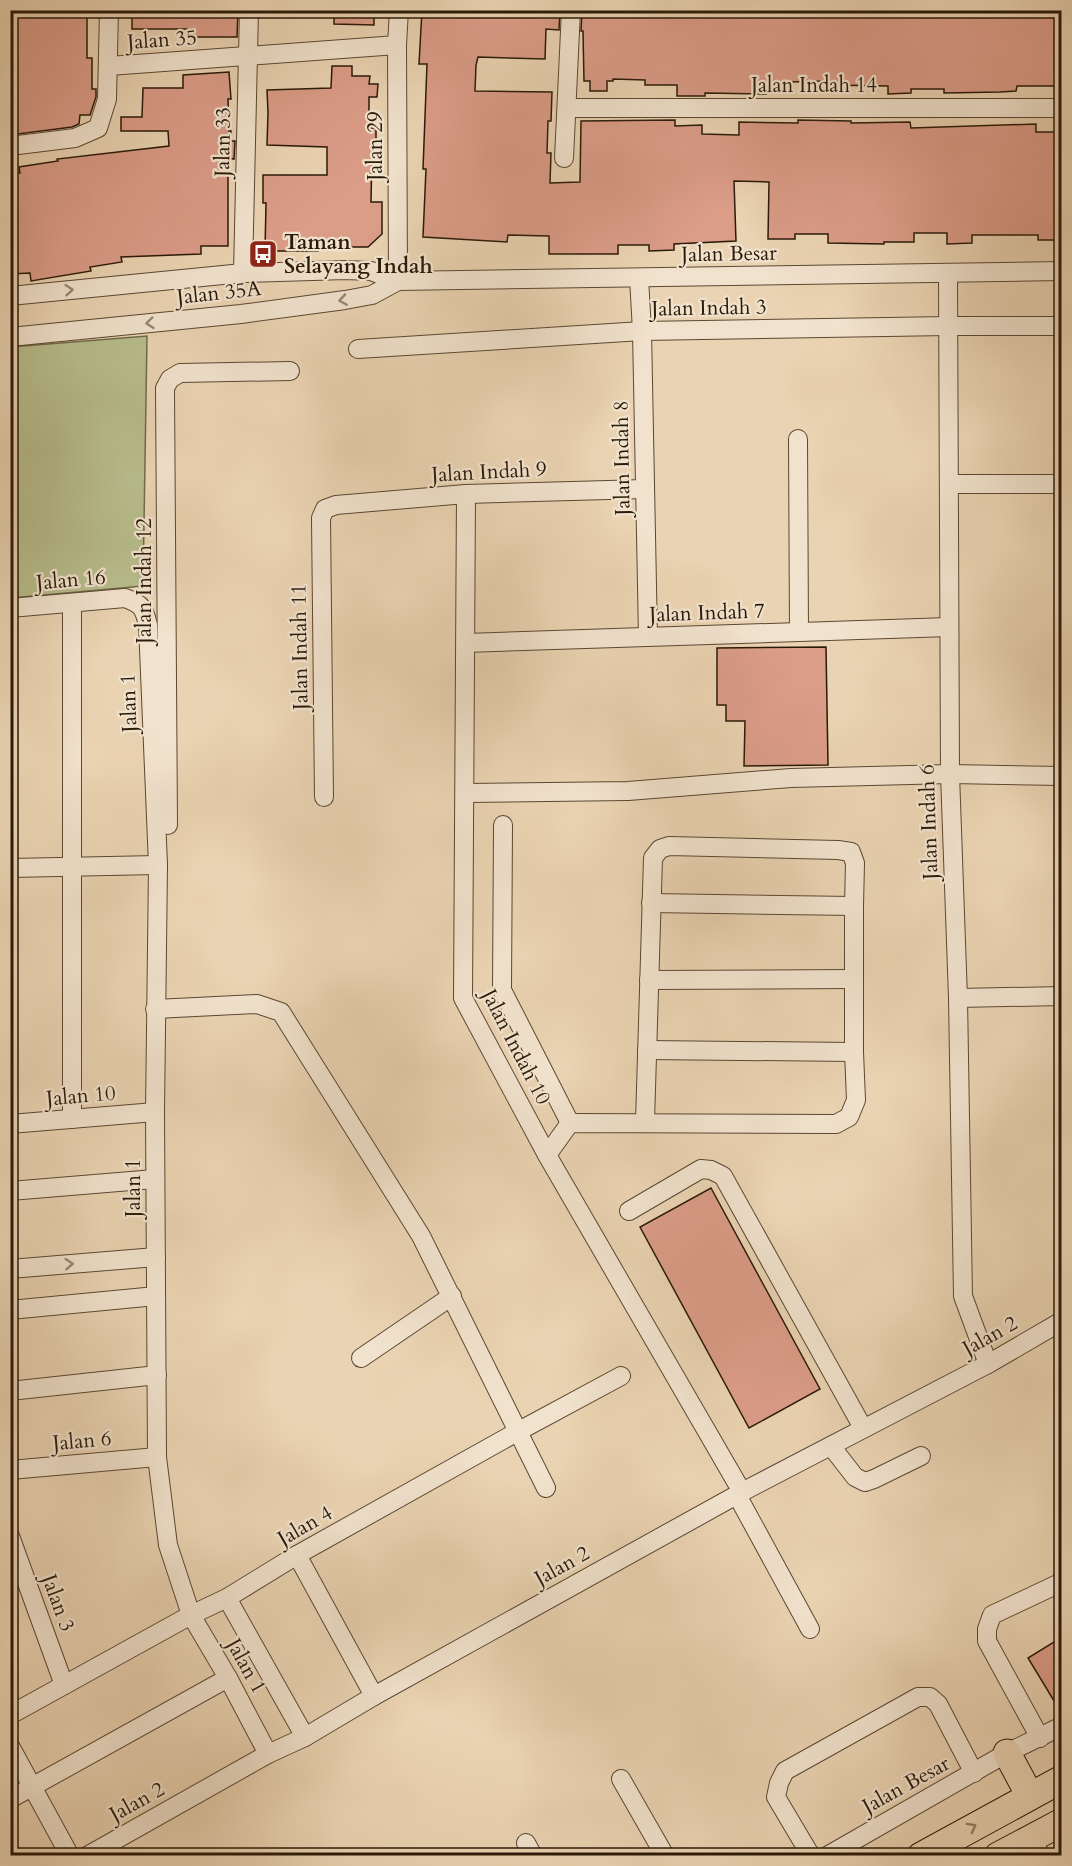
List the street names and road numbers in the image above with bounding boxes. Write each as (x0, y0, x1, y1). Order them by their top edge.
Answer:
street label: Jalan 35 (123, 23, 198, 57)
street label: Jalan Indah 14 (748, 71, 877, 100)
street label: Jalan 33 (208, 107, 238, 180)
street label: Jalan 29 (361, 111, 390, 184)
street label: Jalan Besar (678, 239, 777, 269)
street label: Jalan 35A (172, 274, 263, 312)
street label: Jalan Indah 3 (648, 292, 767, 324)
street label: Jalan Indah 8 (606, 400, 638, 519)
street label: Jalan Indah 9 (428, 454, 548, 490)
street label: Jalan Indah 12 (130, 518, 159, 647)
street label: Jalan 16 (32, 563, 107, 598)
street label: Jalan Indah 11 (284, 584, 316, 713)
street label: Jalan Indah 7 (646, 596, 765, 630)
street label: Jalan 1 (113, 673, 145, 736)
street label: Jalan Indah 6 (912, 764, 946, 883)
street label: Jalan Indah 10 (473, 982, 558, 1110)
street label: Jalan 10 (42, 1079, 117, 1114)
street label: Jalan 1 (119, 1159, 148, 1220)
street label: Jalan 2 (955, 1309, 1023, 1364)
street label: Jalan 6 (48, 1424, 113, 1458)
street label: Jalan 4 (270, 1499, 338, 1555)
street label: Jalan 2 (527, 1539, 595, 1594)
street label: Jalan 3 (33, 1568, 82, 1636)
street label: Jalan 1 (218, 1631, 273, 1699)
street label: Jalan Besar (854, 1749, 955, 1822)
street label: Jalan 2 (102, 1775, 170, 1830)

